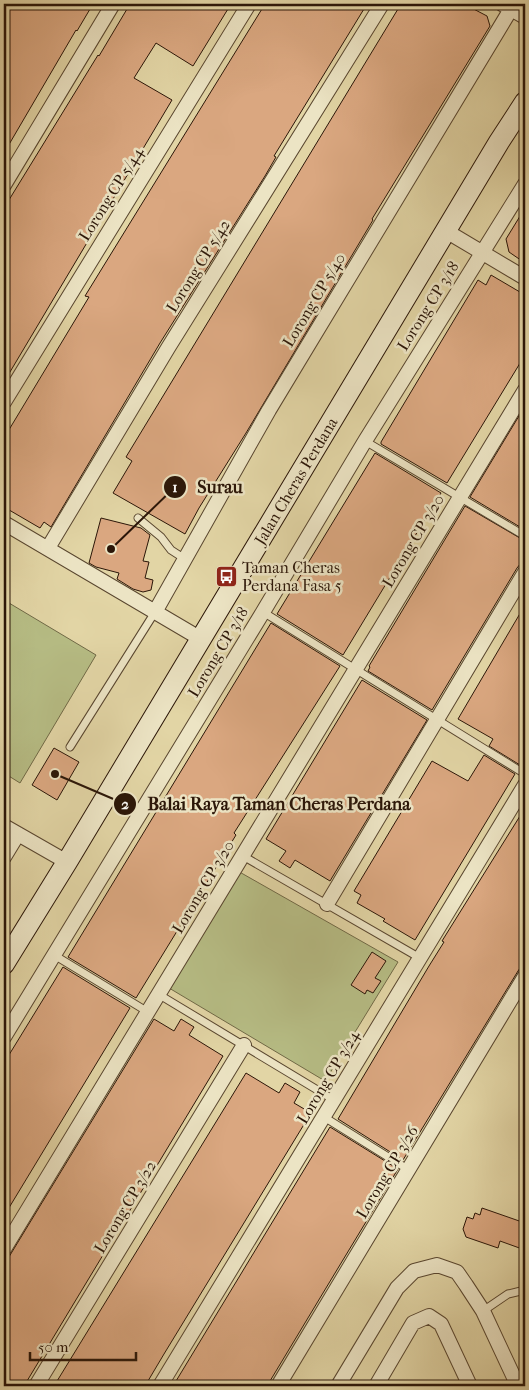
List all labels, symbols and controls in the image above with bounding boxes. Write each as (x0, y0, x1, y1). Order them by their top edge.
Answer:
street label: Lorong CP 5/44 (75, 143, 148, 244)
street label: Lorong CP 5/42 (162, 216, 234, 316)
street label: Lorong CP 5/40 (279, 250, 349, 350)
street label: Lorong CP 3/18 (393, 258, 463, 354)
street label: Jalan Cheras Perdana (249, 413, 342, 550)
callout: Surau (162, 470, 253, 503)
text: Surau (197, 477, 244, 498)
text: 1 (172, 478, 178, 496)
street label: Lorong CP 3/20 (378, 491, 448, 591)
place label: Taman Cheras Perdana Fasa 5 (242, 558, 342, 595)
bus stop icon: Taman Cheras Perdana Fasa 5 (214, 564, 238, 588)
street label: Lorong CP 3/18 (184, 603, 252, 701)
callout: Balai Raya Taman Cheras Perdana (113, 788, 421, 821)
text: Balai Raya Taman Cheras Perdana (147, 794, 411, 815)
text: 2 (121, 795, 129, 813)
street label: Lorong CP 3/20 (168, 837, 238, 937)
street label: Lorong CP 3/24 (293, 1026, 364, 1127)
street label: Lorong CP 3/26 (352, 1122, 422, 1222)
street label: Lorong CP 3/22 (90, 1157, 160, 1257)
scale bar (30, 1330, 136, 1362)
text: 50 m (38, 1338, 69, 1356)

